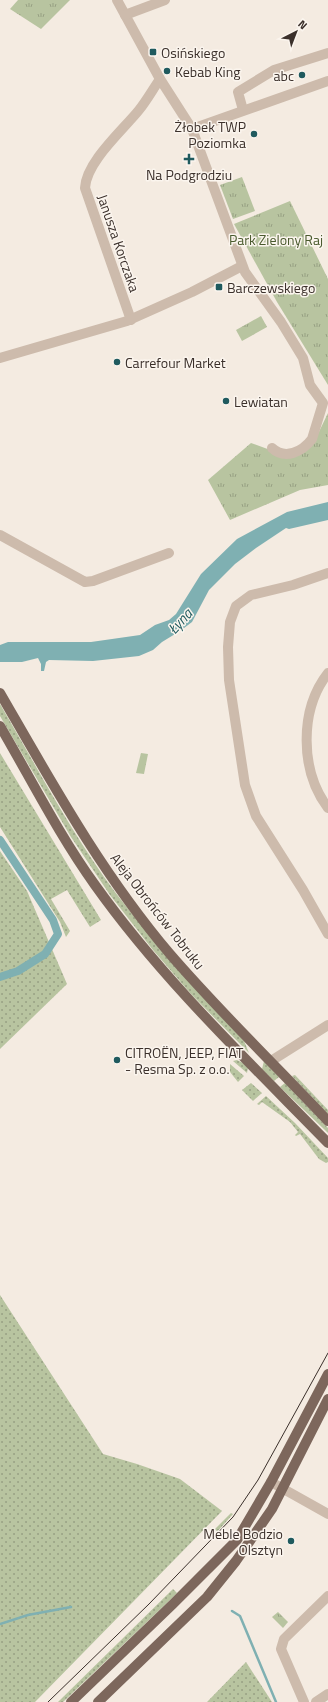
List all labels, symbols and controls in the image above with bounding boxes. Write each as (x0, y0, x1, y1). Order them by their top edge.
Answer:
north arrow (276, 12, 316, 52)
text: N (295, 16, 311, 33)
place label: Osińskiego (161, 42, 225, 63)
marker: Osińskiego (148, 47, 158, 57)
place label: Kebab King (175, 61, 240, 82)
place label: abc (274, 65, 294, 86)
marker: Kebab King (162, 66, 172, 76)
marker: abc (297, 70, 307, 80)
place label: Żłobek TWP Poziomka (174, 116, 246, 153)
marker: Żłobek TWP Poziomka (249, 129, 259, 139)
marker: Na Podgrodziu (184, 154, 194, 164)
place label: Na Podgrodziu (146, 164, 232, 185)
street label: Janusza Korczaka (92, 191, 146, 295)
park label: Park Zielony Raj (229, 229, 323, 250)
place label: Barczewskiego (227, 277, 315, 298)
marker: Barczewskiego (214, 282, 224, 292)
place label: Carrefour Market (125, 352, 226, 373)
marker: Carrefour Market (112, 357, 122, 367)
place label: Lewiatan (234, 391, 288, 412)
marker: Lewiatan (221, 396, 231, 406)
water label: Łyna (162, 602, 199, 639)
street label: Aleja Obrońców Tobruku (106, 848, 210, 974)
place label: CITROËN, JEEP, FIAT - Resma Sp. z o.o. (125, 1042, 244, 1079)
marker: CITROËN, JEEP, FIAT - Resma Sp. z o.o. (112, 1055, 122, 1065)
place label: Meble Bodzio Olsztyn (203, 1523, 283, 1560)
marker: Meble Bodzio Olsztyn (286, 1536, 296, 1546)

